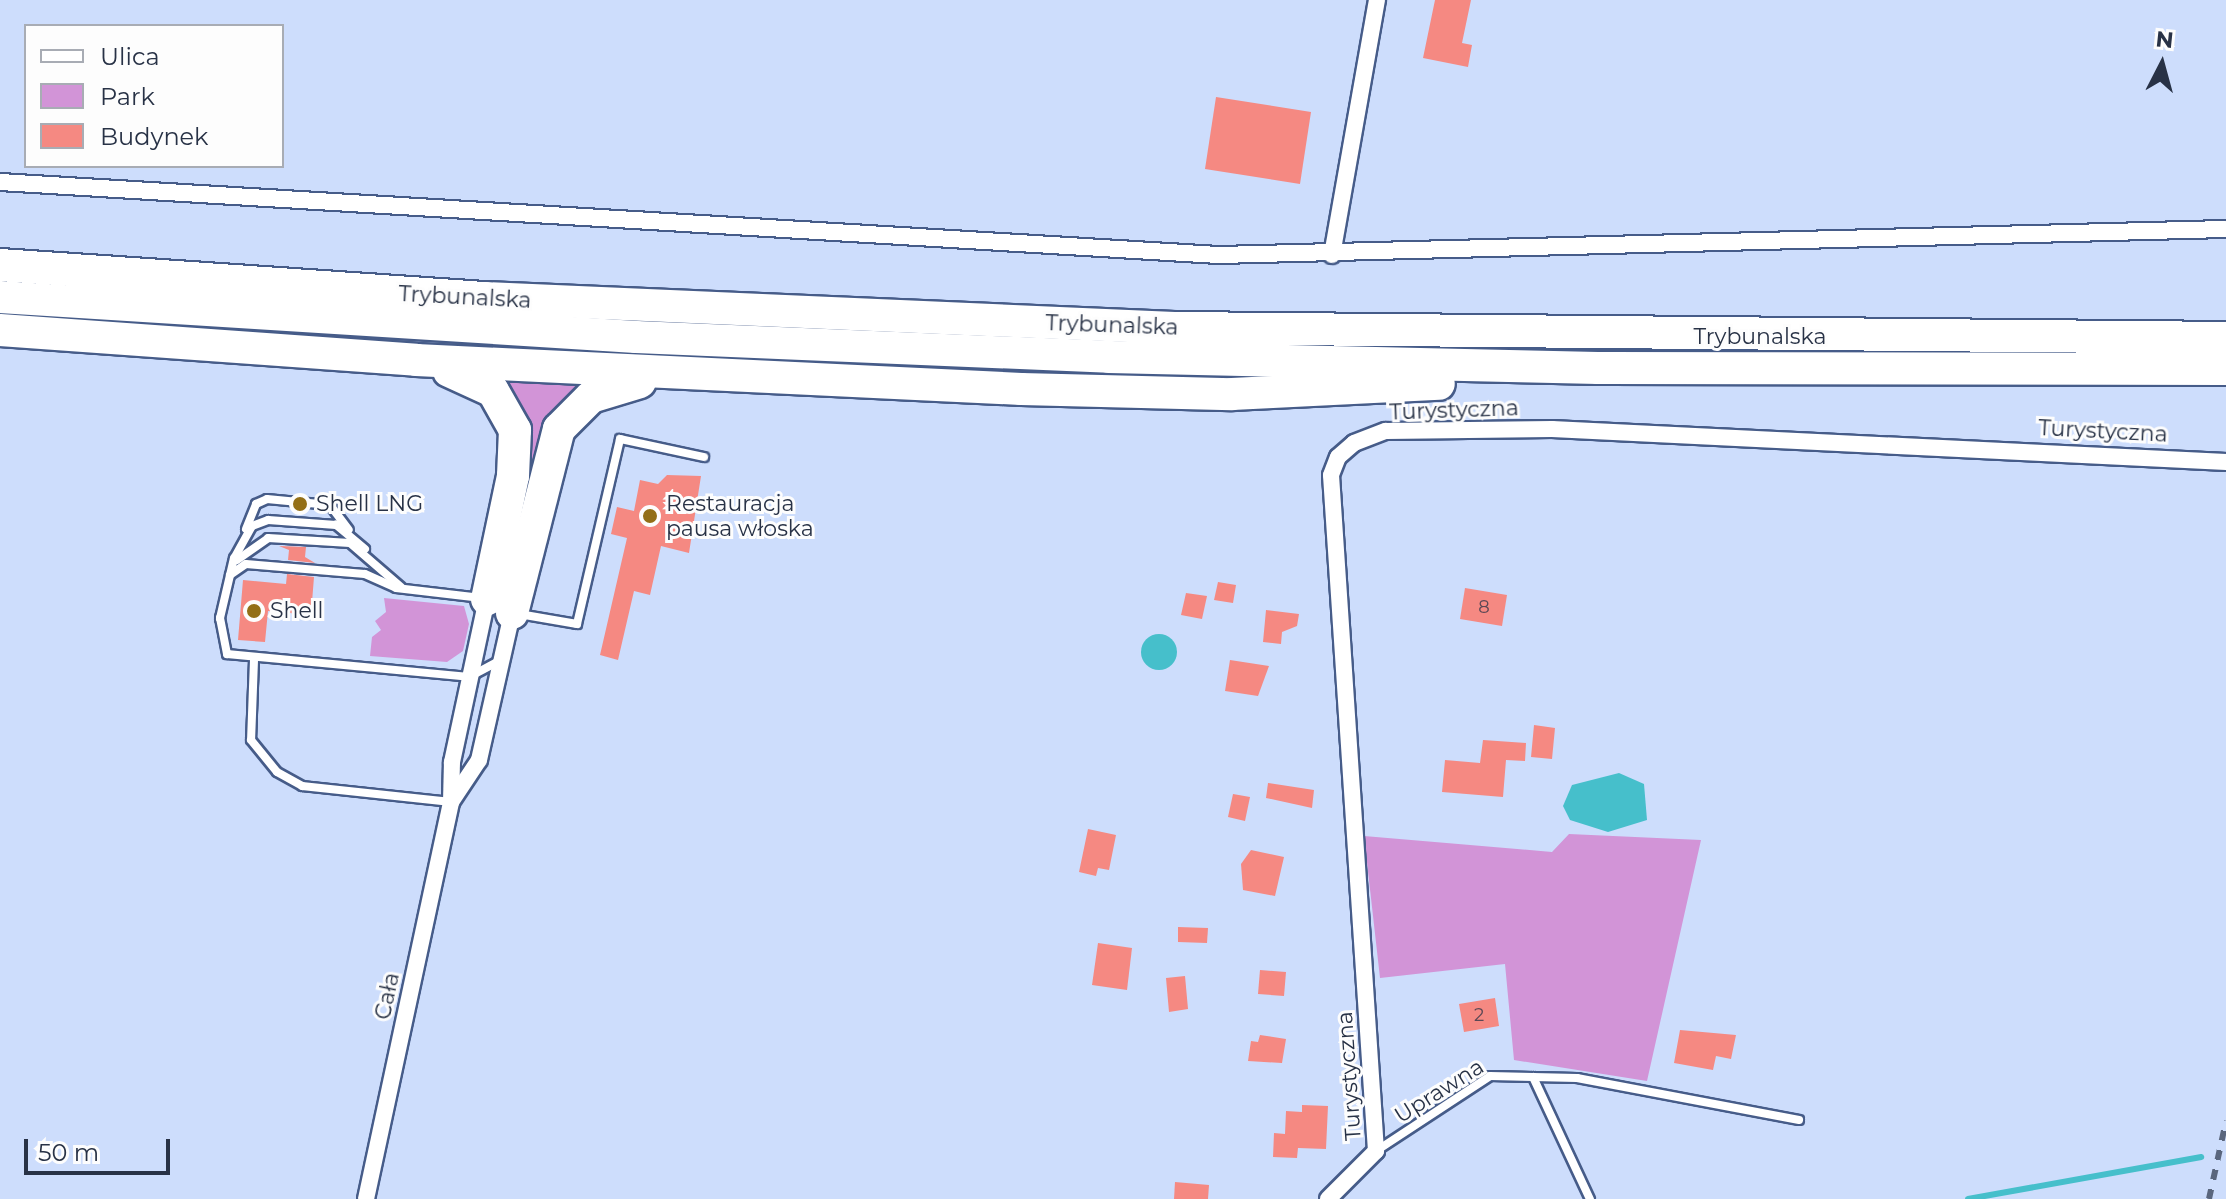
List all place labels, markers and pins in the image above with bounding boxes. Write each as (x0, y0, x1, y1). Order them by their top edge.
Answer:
place label: Restauracja pausa włoska (666, 490, 814, 542)
place label: Shell LNG (316, 491, 423, 517)
marker: Shell LNG (291, 495, 309, 513)
marker: Restauracja pausa włoska (641, 507, 659, 525)
place label: Shell (270, 598, 324, 624)
marker: Shell (245, 602, 263, 620)

